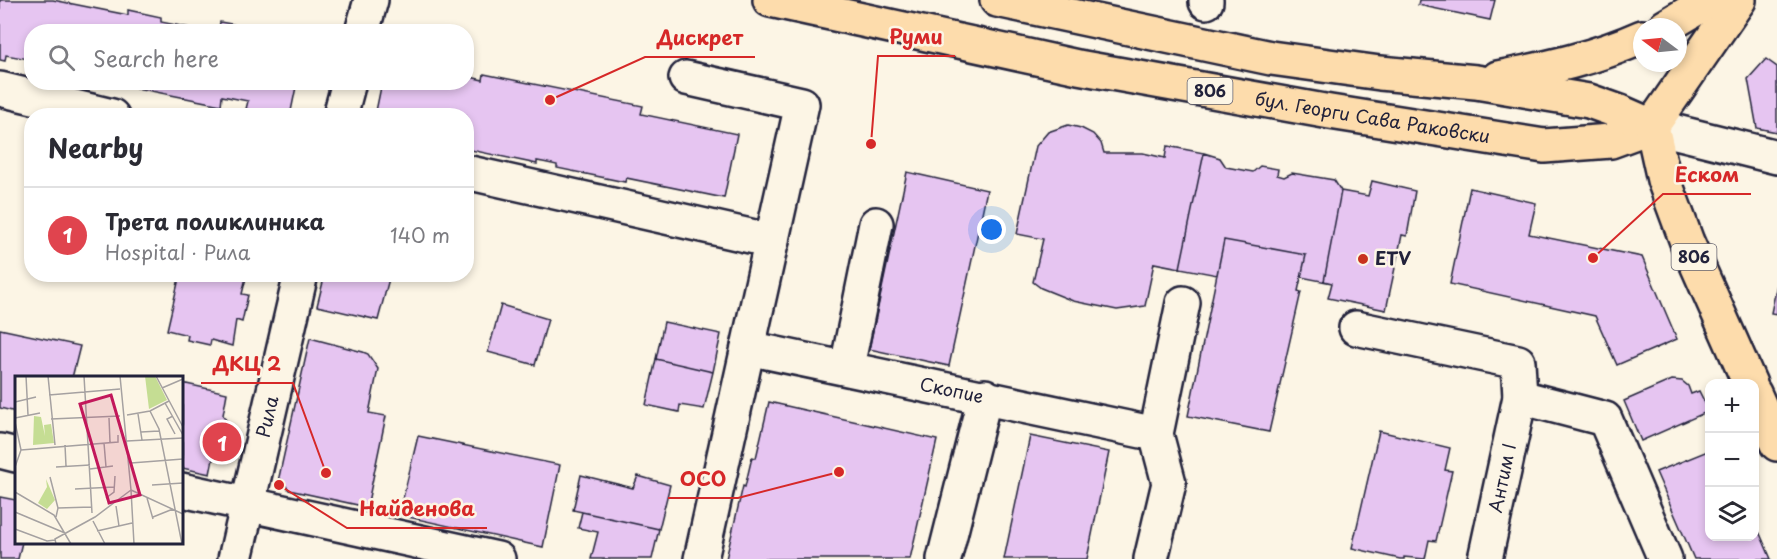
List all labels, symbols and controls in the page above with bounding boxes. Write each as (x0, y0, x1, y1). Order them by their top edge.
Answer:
callout: Руми (878, 18, 955, 56)
north arrow (1633, 18, 1687, 72)
callout: Дискрет (645, 19, 755, 57)
text: Руми (889, 21, 943, 51)
text: Дискрет (656, 22, 744, 52)
search box (24, 24, 474, 90)
icon: search (45, 41, 78, 74)
text: Search here (93, 41, 219, 74)
road number: 806 (1188, 78, 1232, 104)
street label: бул. Георги Сава Раковски (1253, 84, 1492, 149)
text: Nearby (48, 128, 143, 167)
callout: Еском (1663, 156, 1751, 194)
text: Еском (1675, 159, 1739, 189)
text: Трета поликлиника (105, 204, 325, 237)
your location (977, 215, 1006, 244)
text: 1 (63, 220, 72, 250)
text: 140 m (390, 220, 450, 250)
text: Hospital · Рила (105, 237, 250, 267)
place label: ETV (1375, 244, 1411, 271)
road number: 806 (1672, 244, 1716, 270)
marker: ETV (1356, 252, 1370, 266)
callout: ДКЦ 2 (201, 345, 293, 383)
text: ДКЦ 2 (212, 348, 281, 378)
street label: Скопие (918, 370, 986, 409)
inset map (15, 376, 183, 544)
map controls (1705, 379, 1759, 541)
button: + (1705, 379, 1759, 433)
street label: Рила (249, 392, 284, 440)
pin: 1 (202, 420, 242, 464)
button: − (1705, 433, 1759, 487)
street label: Антим I (1481, 440, 1522, 515)
callout: ОСО (668, 460, 738, 498)
text: ОСО (680, 463, 726, 493)
button: layers (1705, 487, 1759, 541)
callout: Найденова (347, 490, 487, 528)
text: Найденова (359, 493, 475, 523)

